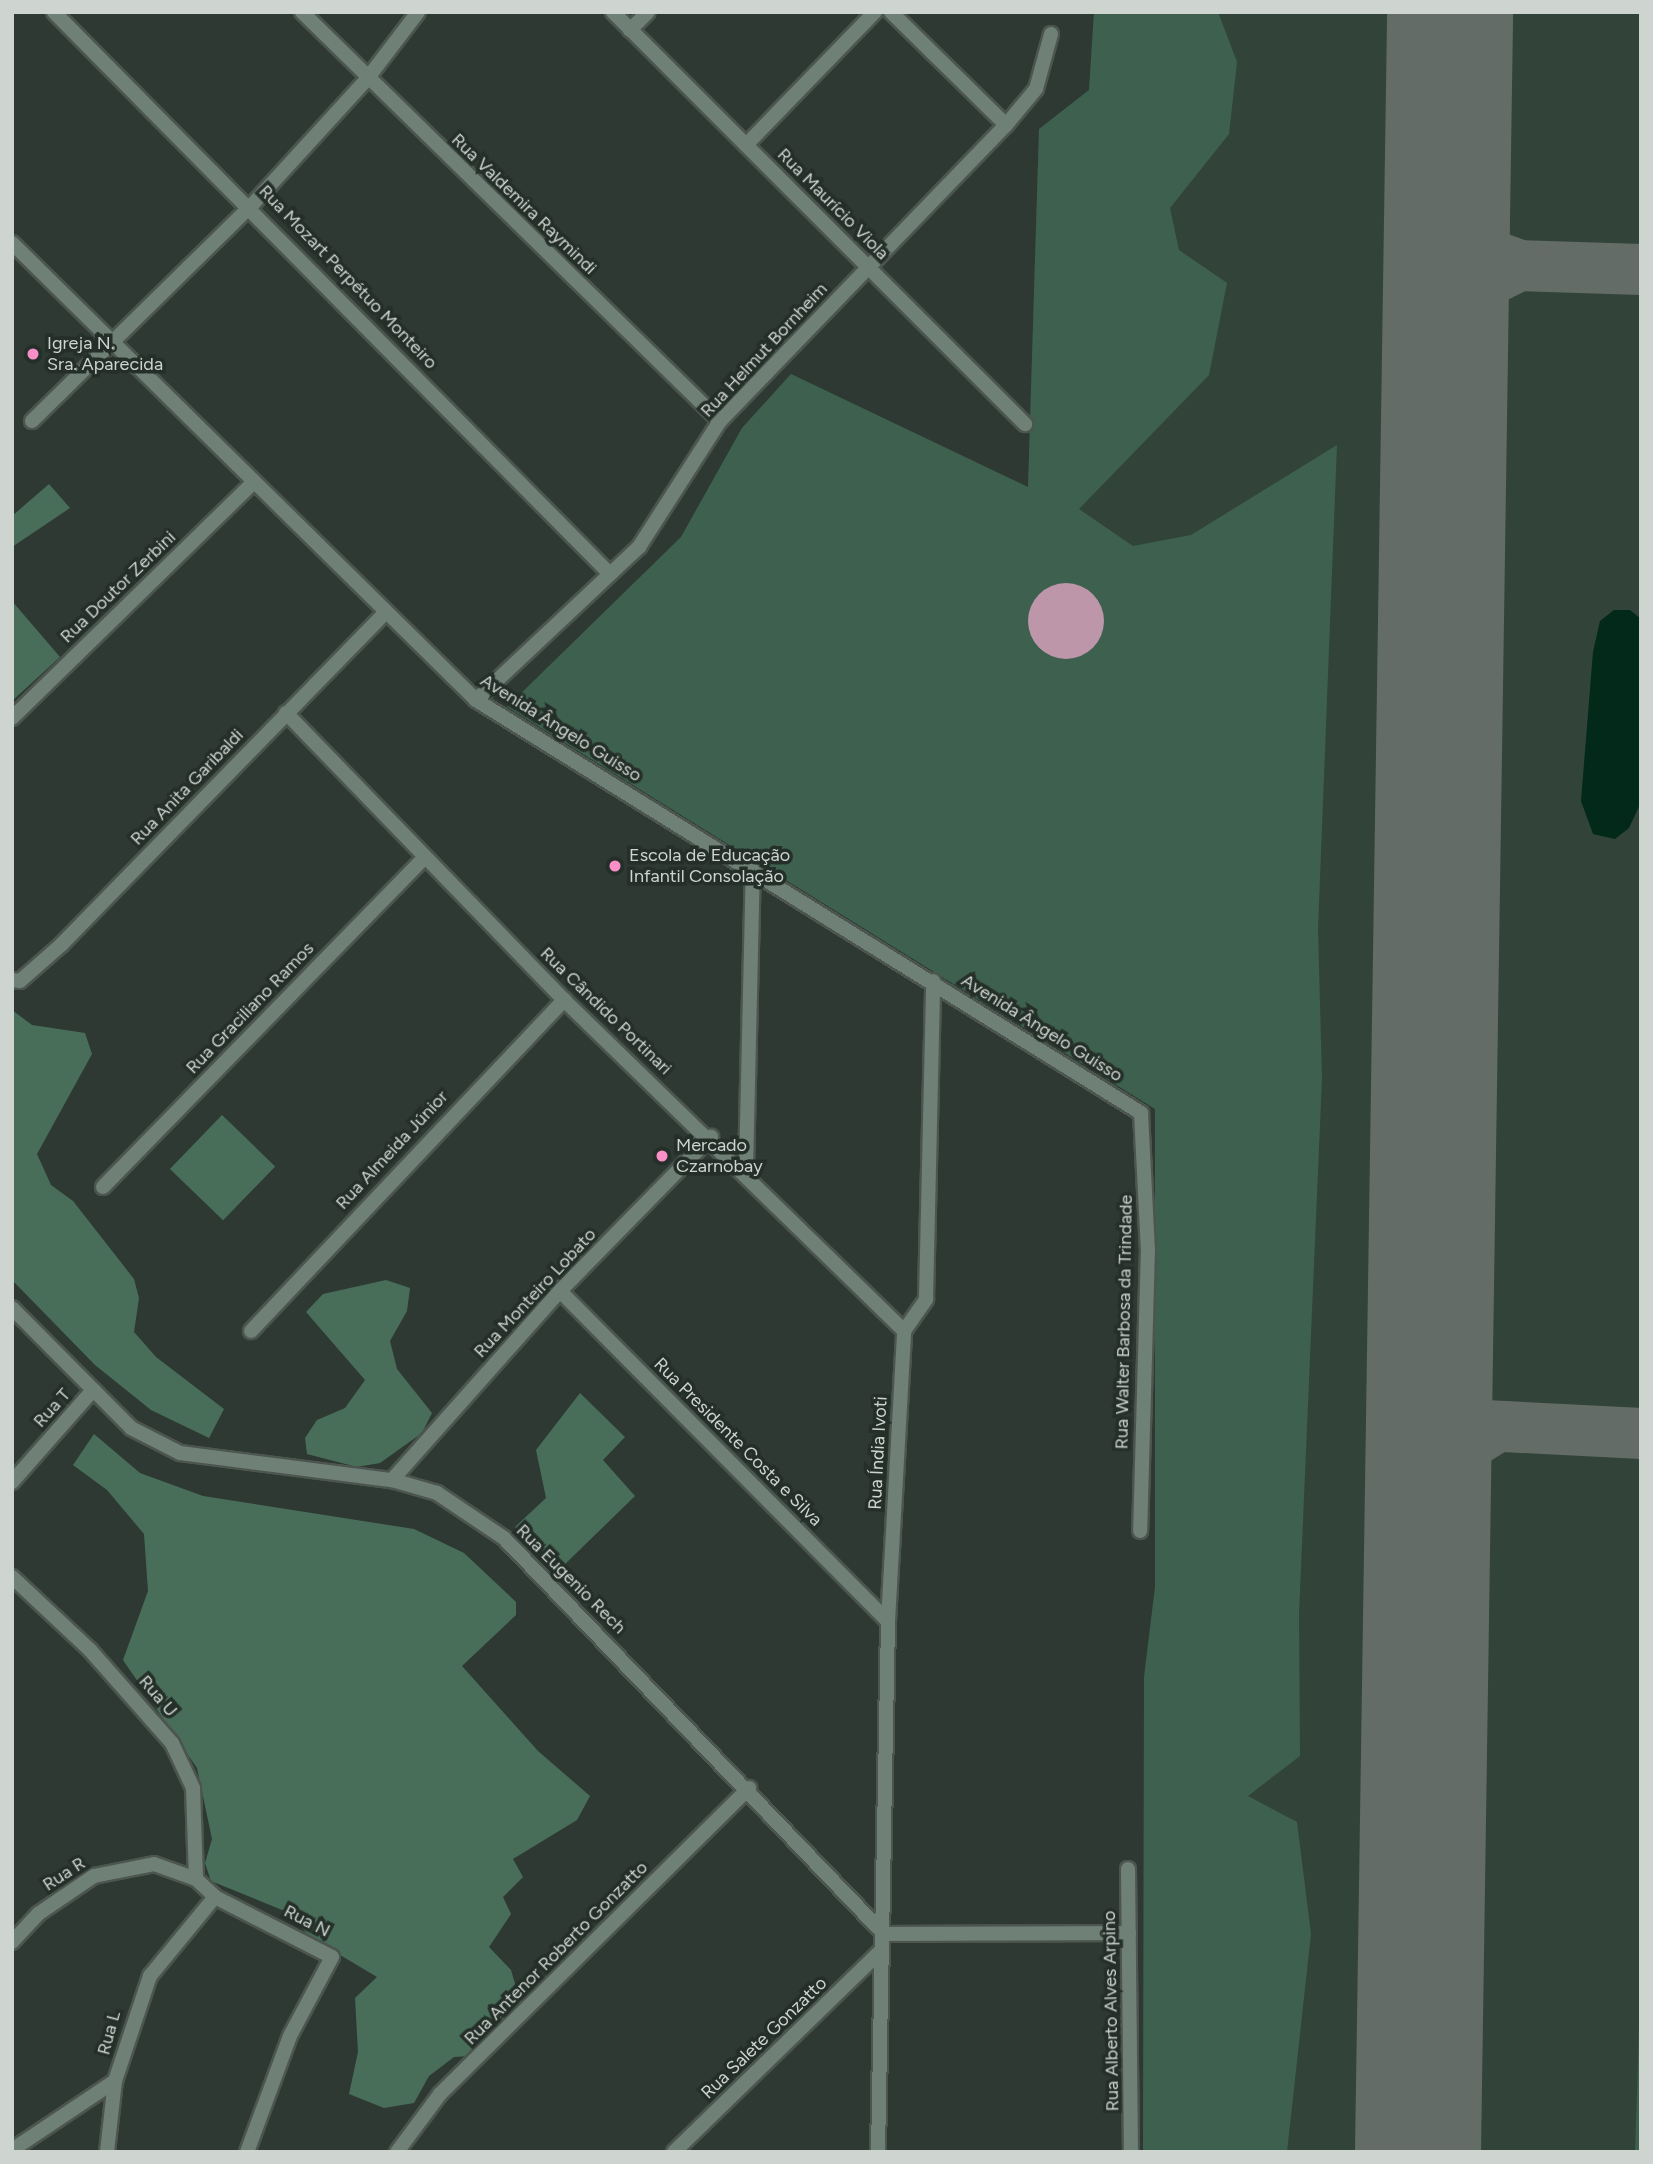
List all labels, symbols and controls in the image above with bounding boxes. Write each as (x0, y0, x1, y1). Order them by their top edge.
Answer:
street label: Rua Valdemira Raymindi (447, 129, 601, 279)
street label: Rua Maurício Viola (773, 144, 893, 264)
street label: Rua Mozart Perpétuo Monteiro (254, 181, 442, 373)
street label: Rua Helmut Bornheim (696, 278, 832, 422)
place label: Igreja N. Sra. Aparecida (47, 333, 163, 376)
marker: Igreja N. Sra. Aparecida (25, 346, 41, 362)
street label: Rua Doutor Zerbini (56, 526, 180, 648)
street label: Avenida Ângelo Guisso (476, 670, 646, 786)
street label: Rua Anita Garibaldi (126, 724, 248, 850)
place label: Escola de Educação Infantil Consolação (629, 845, 790, 888)
marker: Escola de Educação Infantil Consolação (607, 858, 623, 874)
street label: Rua Graciliano Ramos (182, 938, 318, 1078)
street label: Rua Cândido Portinari (536, 943, 676, 1079)
street label: Avenida Ângelo Guisso (957, 970, 1127, 1086)
street label: Rua Almeida Júnior (331, 1086, 453, 1214)
place label: Mercado Czarnobay (676, 1135, 763, 1178)
marker: Mercado Czarnobay (654, 1148, 670, 1164)
street label: Rua Walter Barbosa da Trindade (1111, 1194, 1137, 1450)
street label: Rua Monteiro Lobato (469, 1224, 601, 1362)
street label: Rua Presidente Costa e Silva (649, 1353, 827, 1531)
street label: Rua T (29, 1384, 75, 1432)
street label: Rua Índia Ivoti (864, 1396, 892, 1510)
street label: Rua Eugenio Rech (512, 1520, 630, 1638)
street label: Rua U (134, 1671, 182, 1721)
street label: Rua R (39, 1852, 89, 1896)
street label: Rua Antenor Roberto Gonzatto (460, 1857, 652, 2049)
street label: Rua N (280, 1900, 334, 1942)
street label: Rua Alberto Alves Arpino (1098, 1910, 1124, 2112)
street label: Rua Salete Gonzatto (697, 1973, 831, 2103)
street label: Rua L (93, 2009, 125, 2057)

